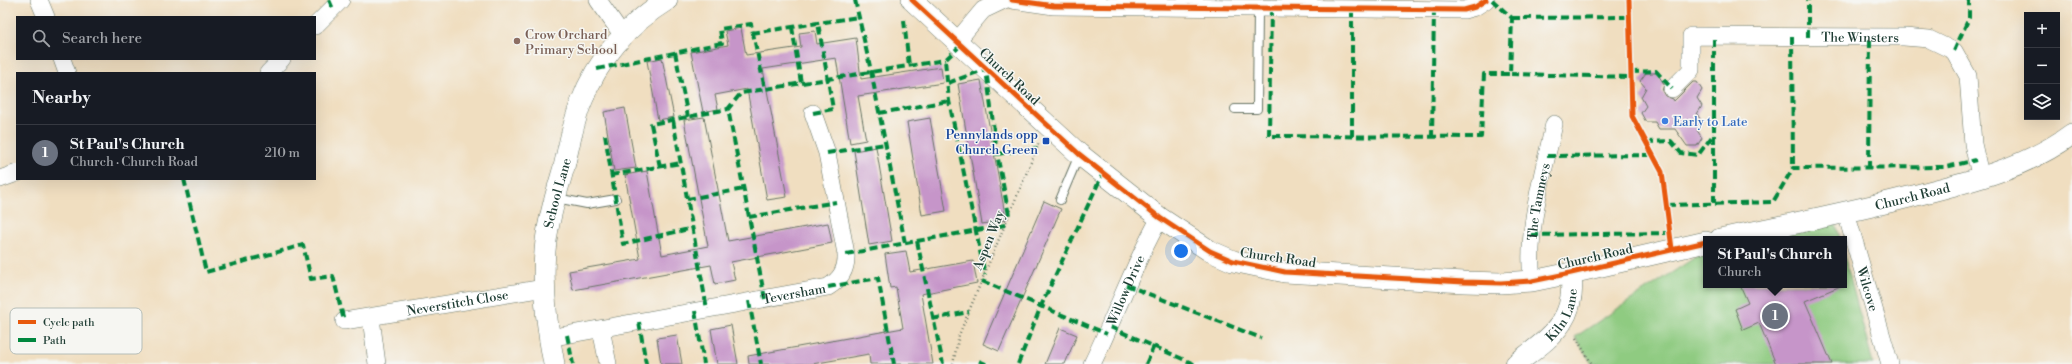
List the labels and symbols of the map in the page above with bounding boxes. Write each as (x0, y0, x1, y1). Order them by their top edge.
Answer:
place label: Crow Orchard Primary School (525, 27, 617, 58)
street label: The Winsters (1821, 30, 1899, 46)
marker: Crow Orchard Primary School (512, 36, 522, 46)
street label: Church Road (976, 45, 1043, 109)
place label: Early to Late (1673, 114, 1748, 130)
marker: Early to Late (1660, 116, 1670, 126)
place label: Pennylands opp Church Green (945, 127, 1038, 158)
marker: Pennylands opp Church Green (1041, 136, 1051, 146)
street label: School Lane (541, 156, 575, 230)
street label: The Tamneys (1524, 161, 1554, 241)
street label: Church Road (1873, 180, 1952, 214)
street label: Aspen Way (969, 208, 1008, 273)
street label: Church Road (1556, 240, 1635, 273)
your location (1171, 241, 1191, 261)
street label: Church Road (1239, 245, 1317, 271)
street label: Willow Drive (1103, 252, 1149, 329)
street label: Wilcove (1853, 264, 1881, 314)
street label: Teversham (761, 280, 828, 308)
street label: Neverstitch Close (406, 287, 510, 320)
street label: Kiln Lane (1542, 288, 1581, 345)
pin: 1 (1762, 301, 1788, 331)
legend (10, 308, 142, 354)
text: Cycle path (43, 316, 95, 330)
text: Path (43, 334, 67, 348)

